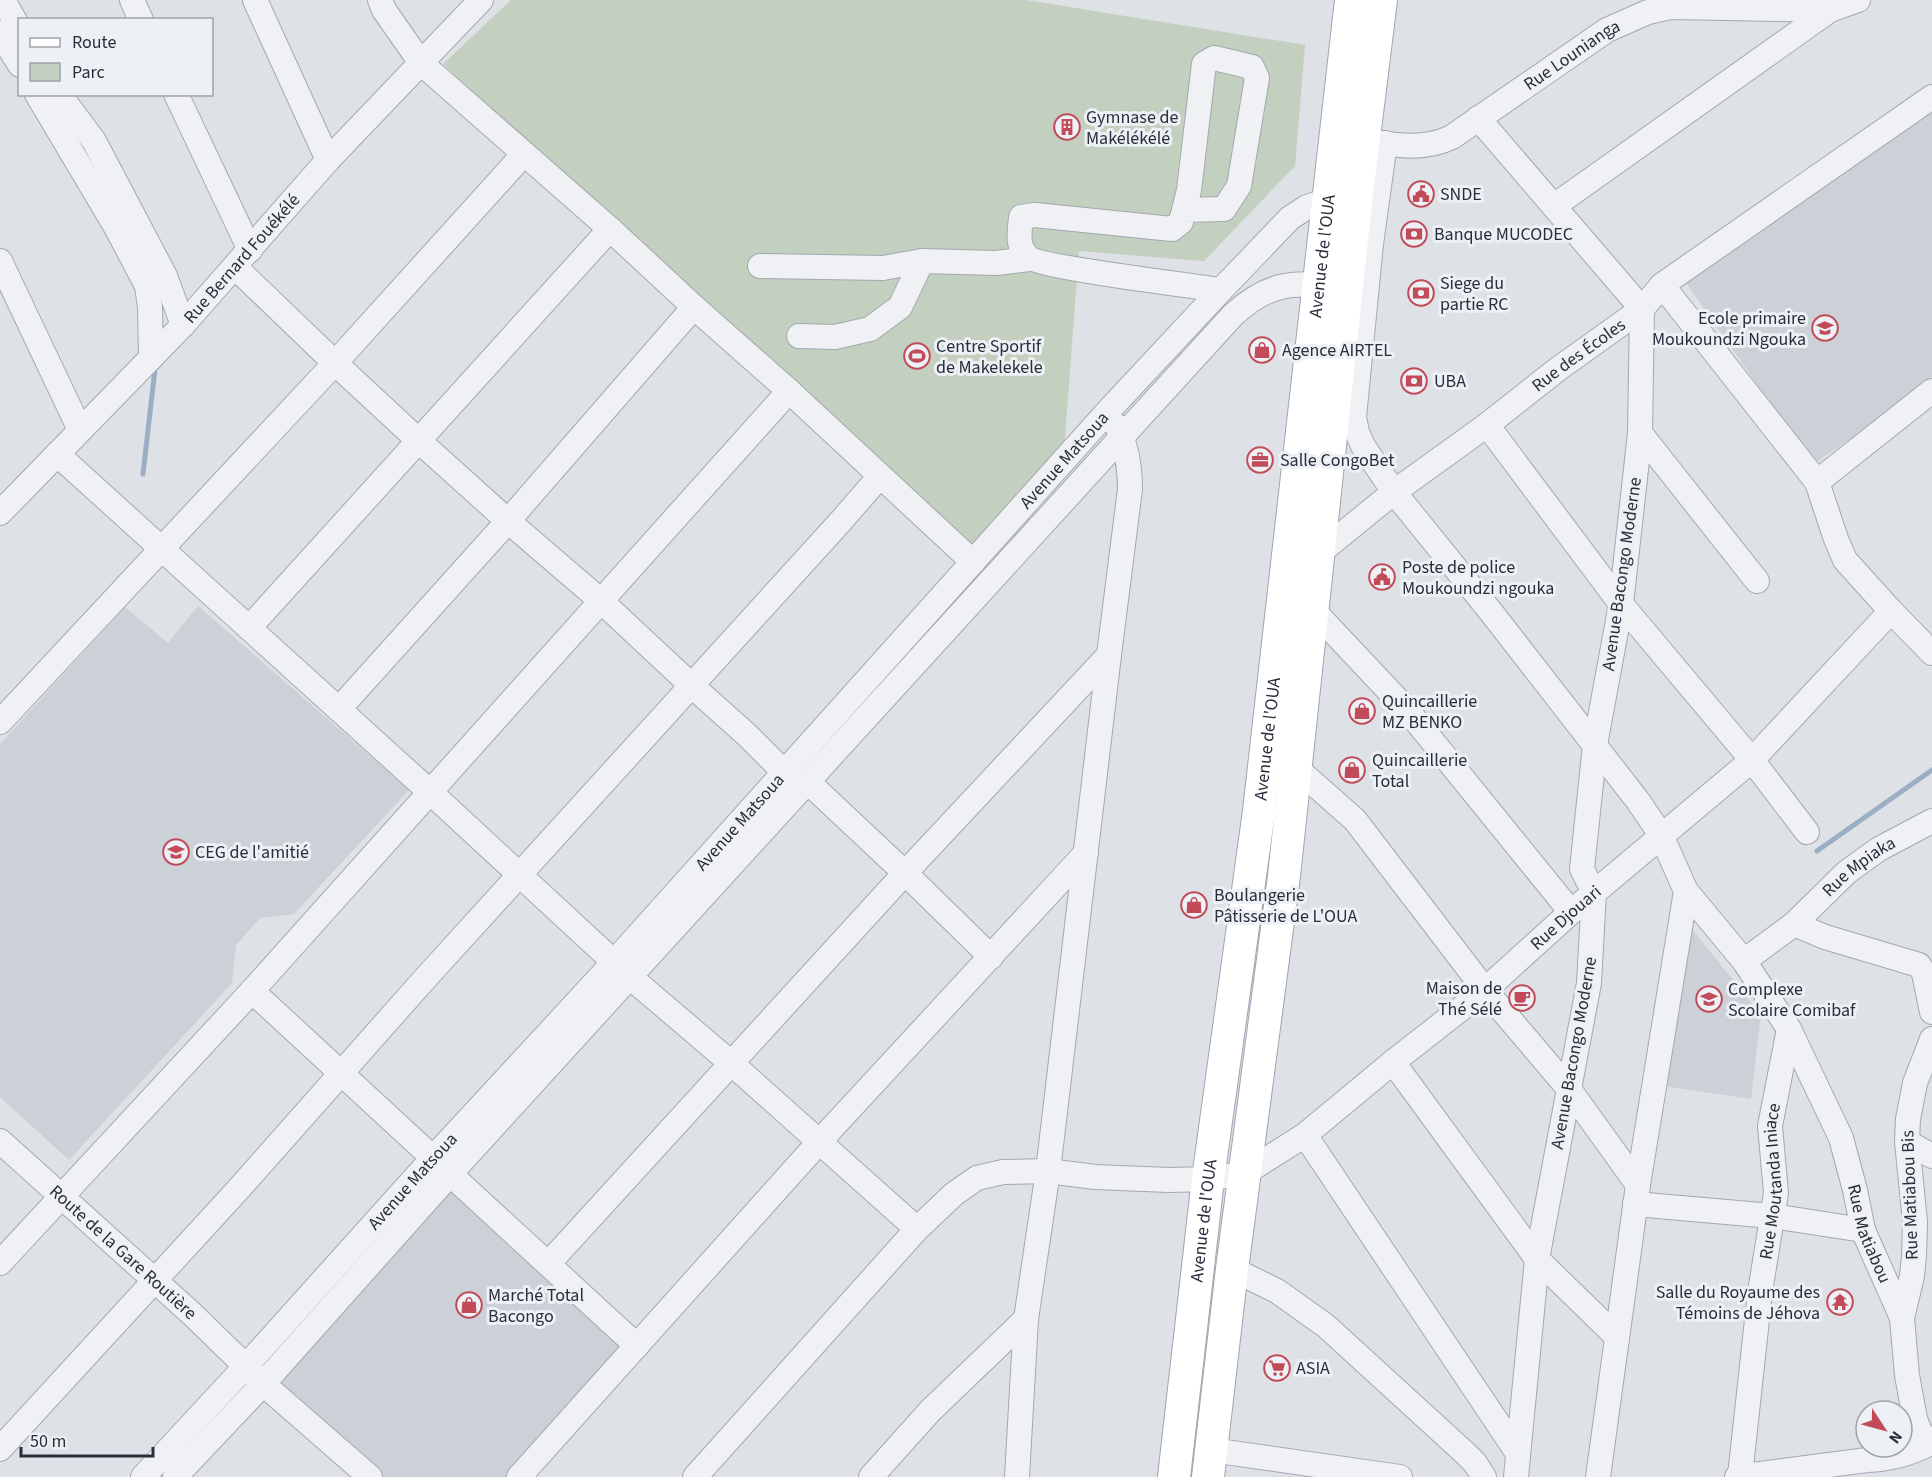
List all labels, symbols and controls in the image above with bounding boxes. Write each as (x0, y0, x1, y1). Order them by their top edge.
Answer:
street label: Rue Lounianga (1519, 13, 1624, 96)
legend (18, 18, 213, 96)
text: Route (72, 30, 116, 55)
text: Parc (72, 60, 105, 85)
place label: Gymnase de Makélékélé (1086, 105, 1178, 151)
building icon: Gymnase de Makélékélé (1052, 112, 1082, 142)
public building icon: SNDE (1406, 179, 1436, 209)
place label: SNDE (1440, 182, 1482, 207)
street label: Rue Bernard Fouékélé (178, 188, 305, 329)
street label: Avenue de l'OUA (1303, 193, 1341, 319)
bank icon: Banque MUCODEC (1399, 219, 1429, 249)
place label: Banque MUCODEC (1434, 222, 1573, 247)
place label: Siege du partie RC (1440, 271, 1509, 317)
bank icon: Siege du partie RC (1406, 278, 1436, 308)
place label: Ecole primaire Moukoundzi Ngouka (1652, 306, 1806, 352)
street label: Rue des Écoles (1526, 312, 1631, 398)
school or university icon: Ecole primaire Moukoundzi Ngouka (1810, 313, 1840, 343)
place label: Centre Sportif de Makelekele (936, 334, 1043, 380)
shop icon: Agence AIRTEL (1247, 335, 1277, 365)
place label: Agence AIRTEL (1282, 338, 1392, 363)
sports icon: Centre Sportif de Makelekele (902, 341, 932, 371)
bank icon: UBA (1399, 366, 1429, 396)
place label: UBA (1434, 369, 1466, 394)
street label: Avenue Matsoua (1014, 406, 1114, 514)
office icon: Salle CongoBet (1245, 445, 1275, 475)
place label: Salle CongoBet (1280, 448, 1394, 473)
street label: Avenue Bacongo Moderne (1596, 476, 1648, 672)
place label: Poste de police Moukoundzi ngouka (1402, 555, 1554, 601)
public building icon: Poste de police Moukoundzi ngouka (1367, 562, 1397, 592)
street label: Avenue de l'OUA (1248, 676, 1287, 802)
place label: Quincaillerie MZ BENKO (1382, 689, 1477, 735)
shop icon: Quincaillerie MZ BENKO (1347, 696, 1377, 726)
place label: Quincaillerie Total (1372, 748, 1467, 794)
shop icon: Quincaillerie Total (1337, 755, 1367, 785)
street label: Avenue Matsoua (689, 768, 790, 876)
street label: Rue Mpiaka (1816, 830, 1900, 902)
school or university icon: CEG de l'amitié (161, 837, 191, 867)
place label: CEG de l'amitié (195, 840, 309, 865)
street label: Rue Djouari (1524, 879, 1607, 956)
place label: Boulangerie Pâtisserie de L'OUA (1214, 883, 1357, 929)
shop icon: Boulangerie Pâtisserie de L'OUA (1179, 890, 1209, 920)
street label: Avenue Bacongo Moderne (1545, 955, 1603, 1151)
place label: Maison de Thé Sélé (1426, 976, 1502, 1022)
place label: Complexe Scolaire Comibaf (1728, 977, 1856, 1023)
cafe icon: Maison de Thé Sélé (1507, 983, 1537, 1013)
school or university icon: Complexe Scolaire Comibaf (1694, 984, 1724, 1014)
street label: Rue Moutanda Iniace (1753, 1101, 1789, 1261)
street label: Avenue Matsoua (362, 1127, 463, 1235)
street label: Rue Matiabou Bis (1895, 1130, 1925, 1260)
street label: Avenue de l'OUA (1184, 1157, 1223, 1284)
street label: Route de la Gare Routière (44, 1179, 203, 1325)
street label: Rue Matiabou (1841, 1181, 1898, 1287)
place label: Salle du Royaume des Témoins de Jéhova (1656, 1280, 1820, 1326)
place label: Marché Total Bacongo (488, 1283, 584, 1329)
temple icon: Salle du Royaume des Témoins de Jéhova (1825, 1287, 1855, 1317)
shop icon: Marché Total Bacongo (454, 1290, 484, 1320)
supermarket icon: ASIA (1262, 1353, 1292, 1383)
place label: ASIA (1296, 1356, 1330, 1381)
north arrow (1854, 1399, 1914, 1459)
scale bar (21, 1420, 153, 1458)
text: N (1883, 1426, 1907, 1448)
text: 50 m (30, 1429, 66, 1454)

